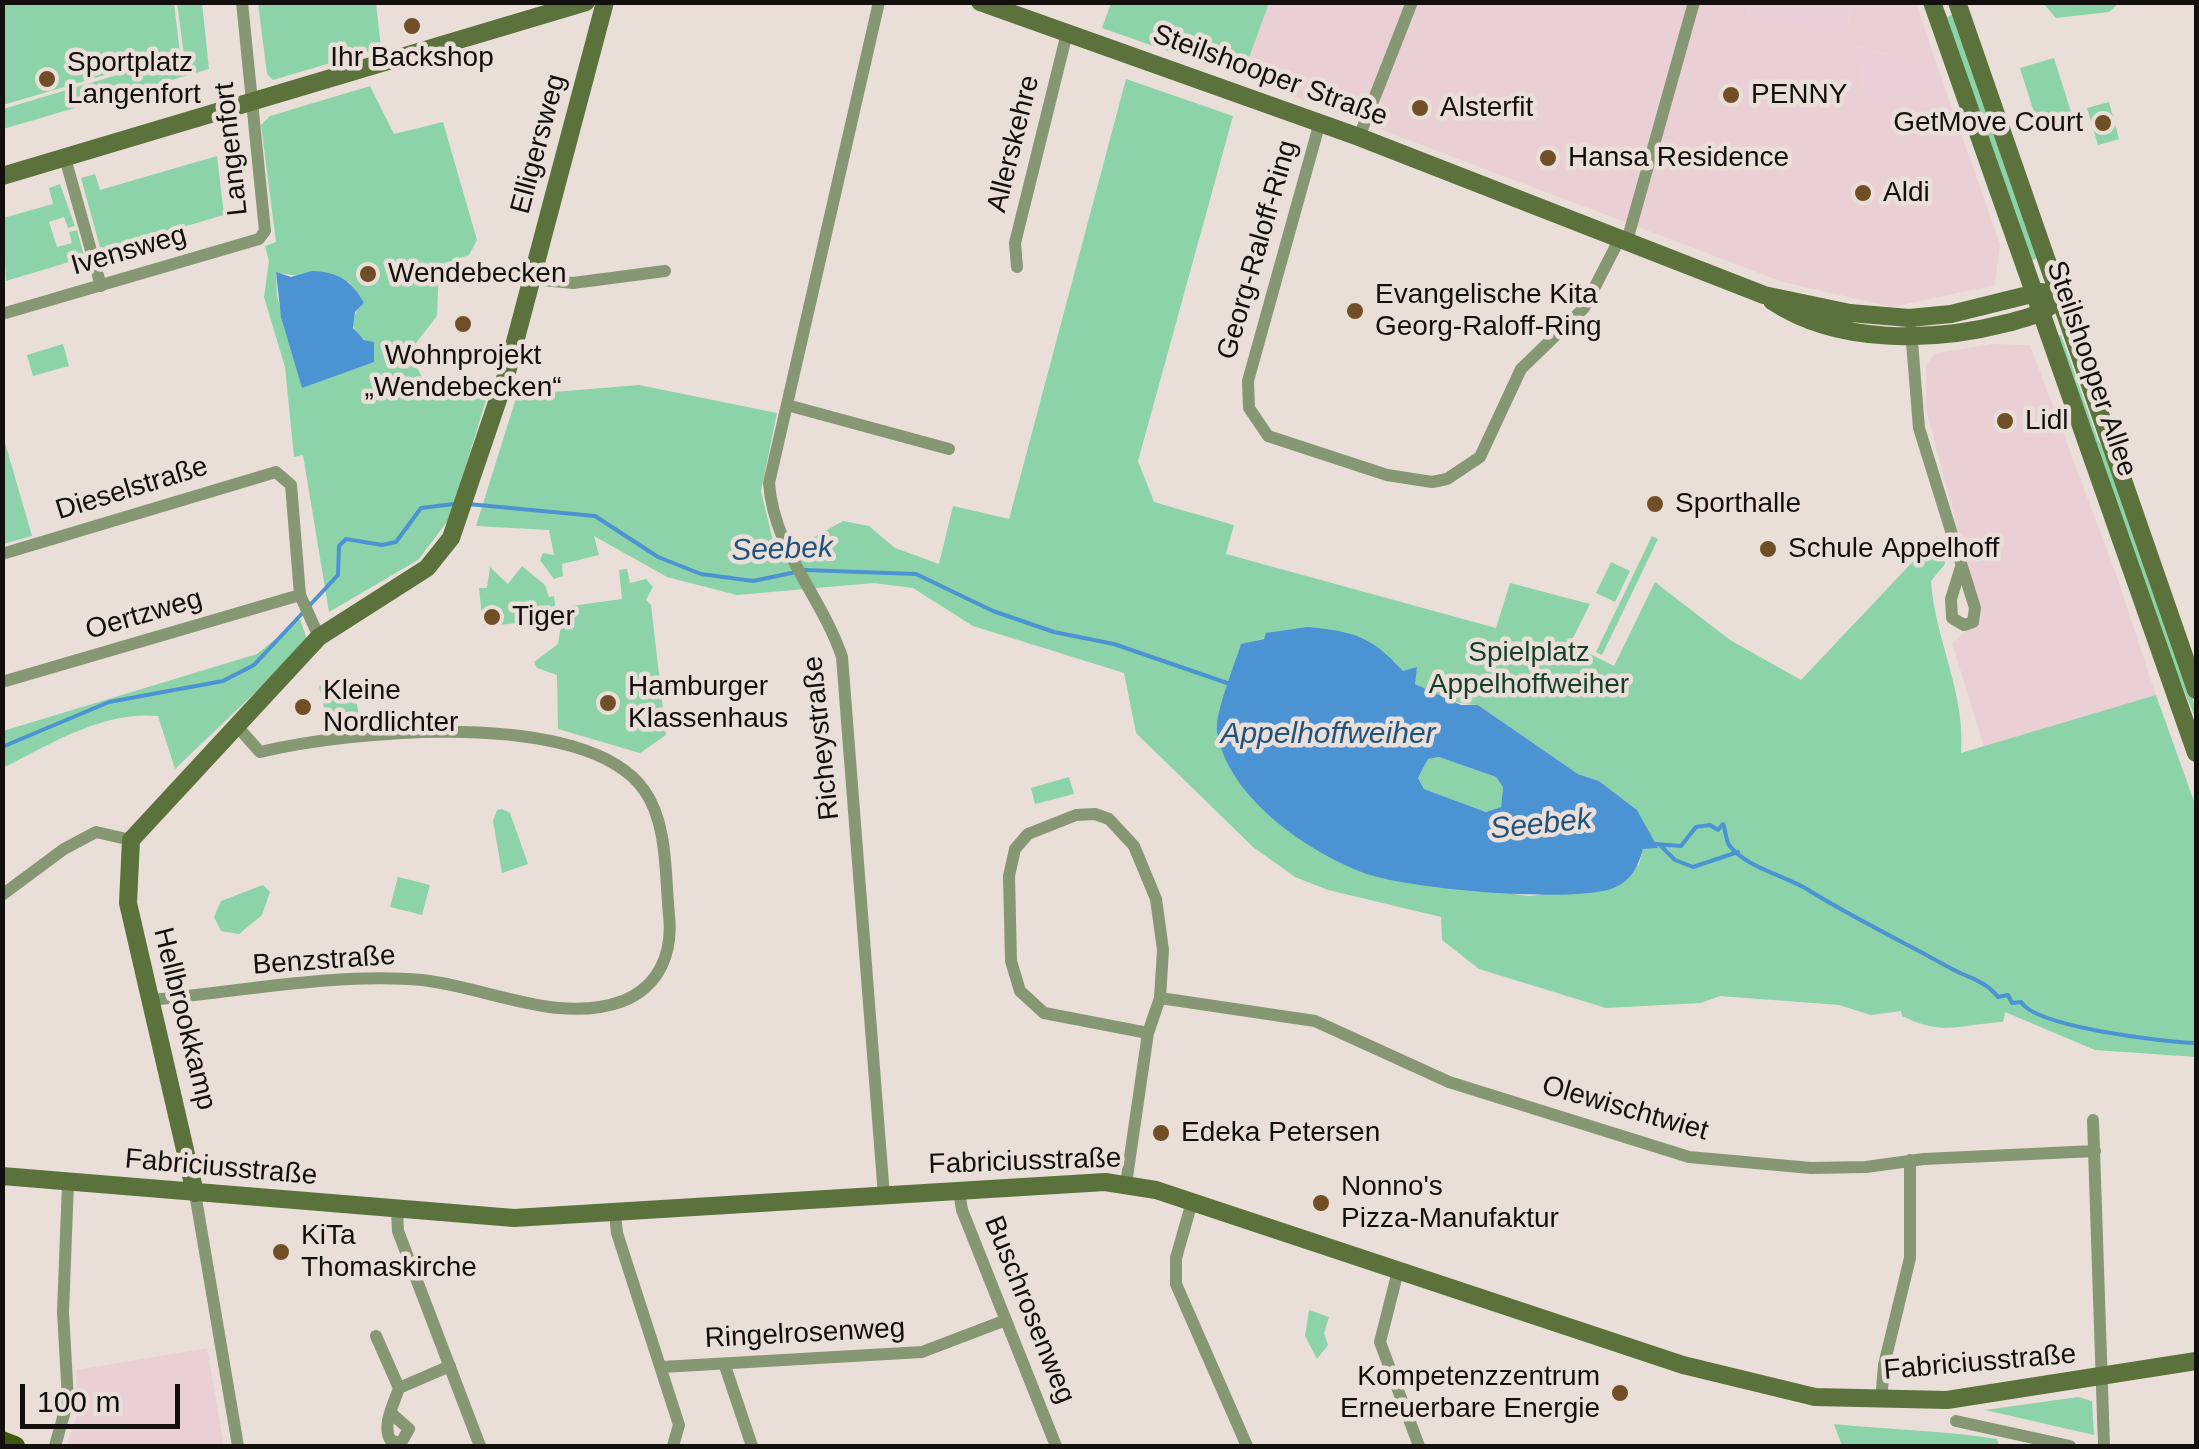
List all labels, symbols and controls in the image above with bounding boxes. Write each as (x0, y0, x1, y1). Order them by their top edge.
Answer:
marker: Ihr Backshop (401, 15, 423, 37)
street label: Steilshooper Straße (1148, 18, 1392, 134)
place label: Ihr Backshop (330, 41, 494, 75)
place label: Sportplatz Langenfort (67, 46, 201, 112)
marker: Sportplatz Langenfort (36, 68, 58, 90)
street label: Elligersweg (504, 71, 574, 217)
street label: Allerskehre (981, 72, 1047, 216)
place label: PENNY (1751, 78, 1847, 112)
street label: Langenfort (208, 81, 256, 217)
marker: PENNY (1720, 84, 1742, 106)
place label: Alsterfit (1440, 91, 1533, 125)
marker: Alsterfit (1409, 97, 1431, 119)
place label: GetMove Court (1893, 106, 2083, 140)
marker: GetMove Court (2092, 112, 2114, 134)
street label: Georg-Raloff-Ring (1211, 136, 1305, 364)
place label: Hansa Residence (1568, 141, 1789, 175)
marker: Hansa Residence (1537, 147, 1559, 169)
place label: Aldi (1883, 176, 1930, 210)
marker: Aldi (1852, 182, 1874, 204)
street label: Ivensweg (68, 219, 190, 283)
place label: Wendebecken (388, 257, 566, 291)
street label: Steilshooper Allee (2038, 257, 2144, 481)
marker: Wendebecken (357, 263, 379, 285)
place label: Evangelische Kita Georg-Raloff-Ring (1375, 278, 1602, 344)
marker: Evangelische Kita Georg-Raloff-Ring (1344, 300, 1366, 322)
marker: Wohnprojekt „Wendebecken“ (452, 313, 474, 335)
place label: Wohnprojekt „Wendebecken“ (364, 339, 562, 405)
place label: Lidl (2025, 404, 2069, 438)
marker: Lidl (1994, 410, 2016, 432)
street label: Dieselstraße (52, 450, 212, 528)
place label: Sporthalle (1675, 487, 1801, 521)
marker: Sporthalle (1644, 493, 1666, 515)
water label: Seebek (731, 530, 833, 570)
place label: Schule Appelhoff (1788, 532, 1999, 566)
marker: Schule Appelhoff (1757, 538, 1779, 560)
street label: Oertzweg (82, 582, 206, 648)
place label: Tiger (512, 600, 575, 634)
marker: Tiger (481, 606, 503, 628)
park label: Spielplatz Appelhoffweiher (1429, 636, 1629, 702)
street label: Richeystraße (797, 654, 847, 822)
place label: Hamburger Klassenhaus (628, 670, 788, 736)
place label: Kleine Nordlichter (323, 674, 458, 740)
marker: Hamburger Klassenhaus (597, 692, 619, 714)
marker: Kleine Nordlichter (292, 696, 314, 718)
water label: Appelhoffweiher (1220, 717, 1436, 753)
water label: Seebek (1489, 802, 1593, 848)
street label: Hellbrookkamp (145, 924, 223, 1114)
street label: Benzstraße (251, 939, 397, 983)
street label: Olewischtwiet (1538, 1069, 1712, 1149)
place label: Edeka Petersen (1181, 1116, 1380, 1150)
marker: Edeka Petersen (1150, 1122, 1172, 1144)
street label: Fabriciusstraße (928, 1142, 1122, 1182)
street label: Fabriciusstraße (123, 1143, 319, 1193)
place label: Nonno's Pizza-Manufaktur (1341, 1170, 1559, 1236)
marker: Nonno's Pizza-Manufaktur (1310, 1192, 1332, 1214)
street label: Buschrosenweg (976, 1211, 1082, 1409)
place label: KiTa Thomaskirche (301, 1219, 477, 1285)
marker: KiTa Thomaskirche (270, 1241, 292, 1263)
street label: Ringelrosenweg (704, 1312, 906, 1356)
street label: Fabriciusstraße (1882, 1338, 2078, 1388)
place label: Kompetenzzentrum Erneuerbare Energie (1340, 1360, 1600, 1426)
scale bar (25, 1364, 185, 1426)
marker: Kompetenzzentrum Erneuerbare Energie (1609, 1382, 1631, 1404)
text: 100 m (37, 1385, 120, 1418)

